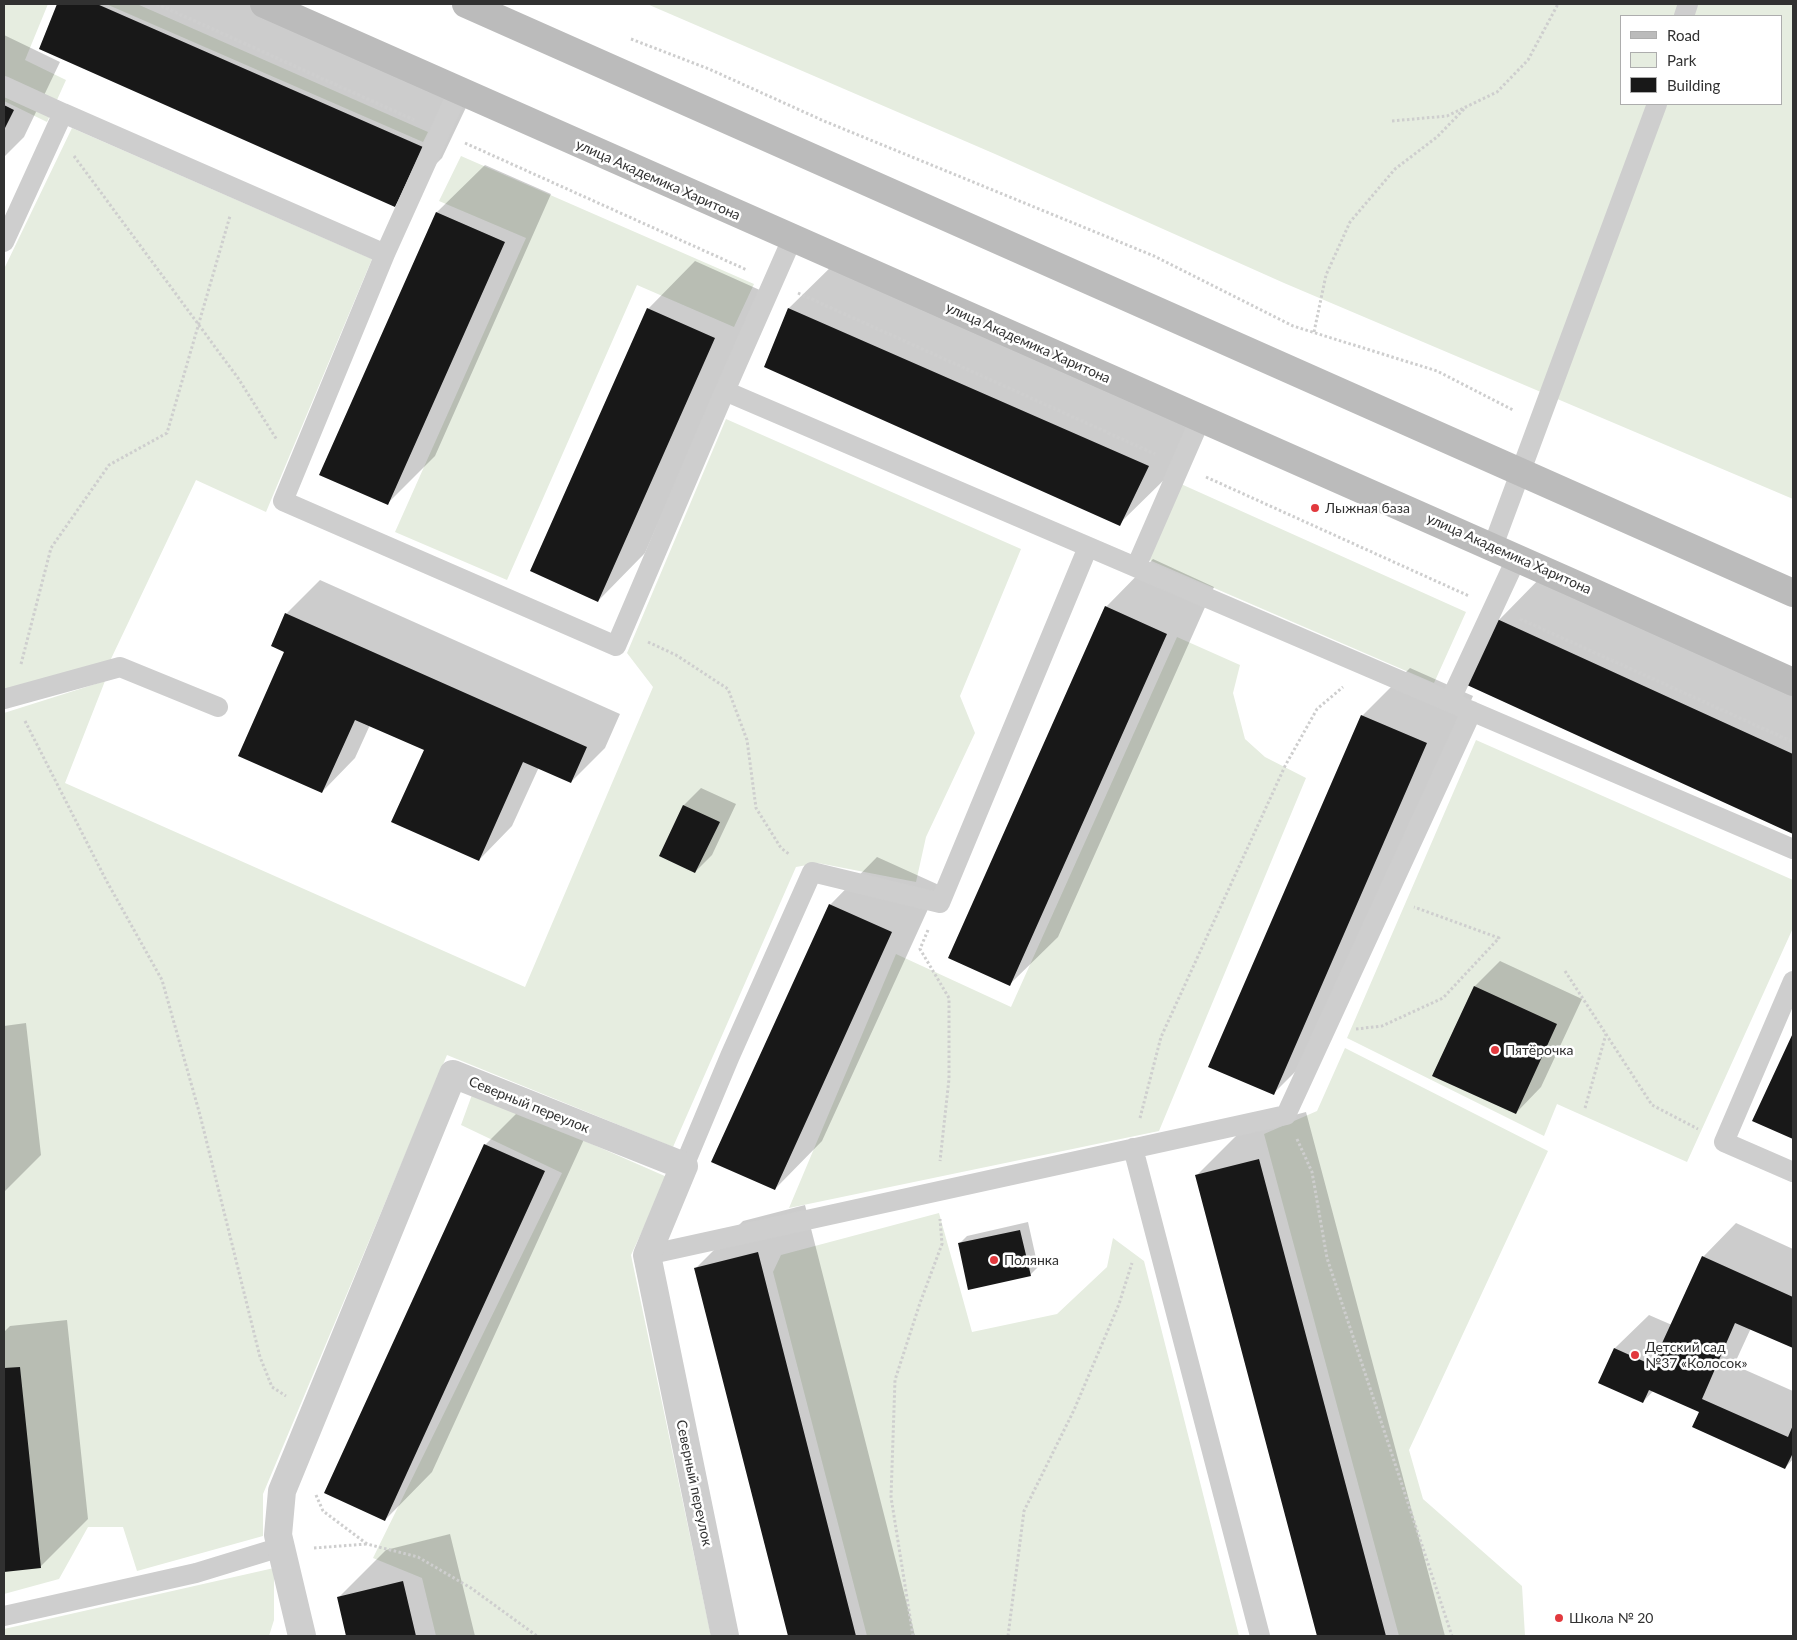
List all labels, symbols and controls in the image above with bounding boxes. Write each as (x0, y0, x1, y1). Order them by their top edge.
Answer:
legend (1620, 15, 1782, 105)
text: Road (1667, 26, 1700, 44)
text: Park (1667, 51, 1696, 69)
text: Building (1667, 76, 1720, 94)
street label: улица Академика Харитона (573, 136, 743, 224)
street label: улица Академика Харитона (943, 299, 1113, 387)
place label: Лыжная база (1325, 500, 1410, 516)
marker: Лыжная база (1309, 502, 1321, 514)
street label: улица Академика Харитона (1424, 510, 1594, 598)
place label: Пятёрочка (1505, 1042, 1573, 1058)
marker: Пятёрочка (1489, 1044, 1501, 1056)
street label: Северный переулок (466, 1073, 592, 1137)
place label: Полянка (1004, 1252, 1059, 1268)
marker: Полянка (988, 1254, 1000, 1266)
place label: Детский сад №37 «Колосок» (1645, 1339, 1747, 1371)
marker: Детский сад №37 «Колосок» (1629, 1349, 1641, 1361)
street label: Северный переулок (672, 1418, 716, 1548)
place label: Школа № 20 (1569, 1610, 1653, 1626)
marker: Школа № 20 (1553, 1612, 1565, 1624)

